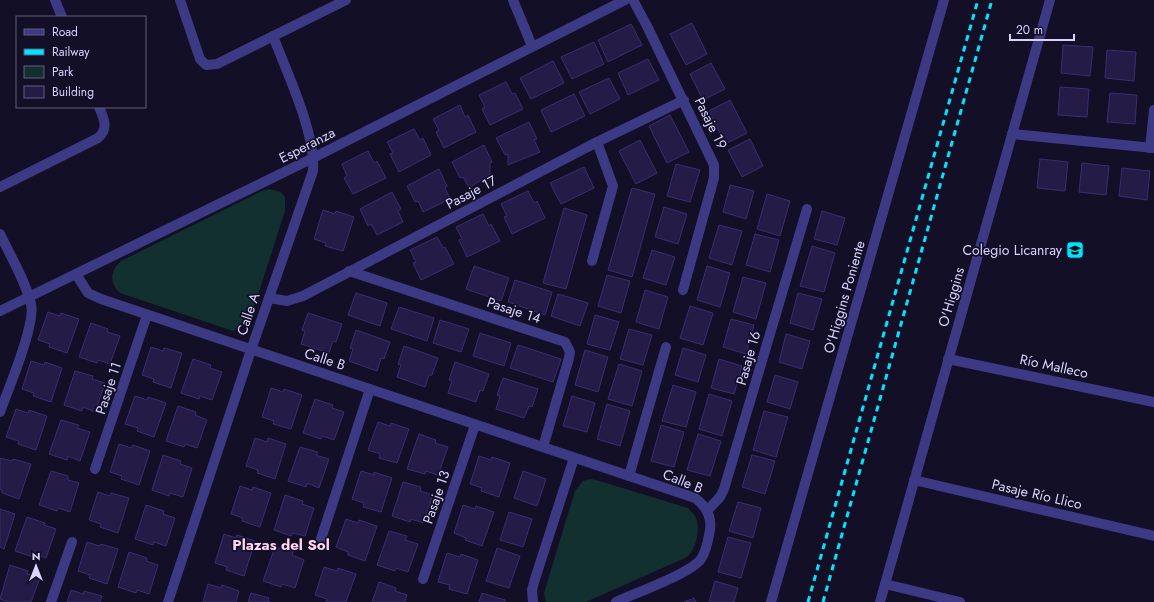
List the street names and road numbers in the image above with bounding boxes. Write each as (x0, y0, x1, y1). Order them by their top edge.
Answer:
street label: Pasaje 19 (690, 94, 732, 152)
street label: Esperanza (275, 122, 339, 168)
street label: Pasaje 17 (442, 170, 501, 214)
street label: O'Higgins Poniente (818, 238, 870, 356)
street label: O'Higgins (933, 264, 969, 329)
street label: Calle A (231, 290, 265, 338)
street label: Pasaje 14 (484, 292, 544, 328)
street label: Pasaje 16 (731, 329, 765, 387)
street label: Calle B (302, 343, 348, 375)
street label: Río Malleco (1018, 349, 1090, 383)
street label: Pasaje 11 (90, 359, 126, 417)
street label: Calle B (660, 464, 706, 498)
street label: Pasaje 13 (418, 467, 455, 526)
street label: Pasaje Río Llico (990, 474, 1084, 514)

